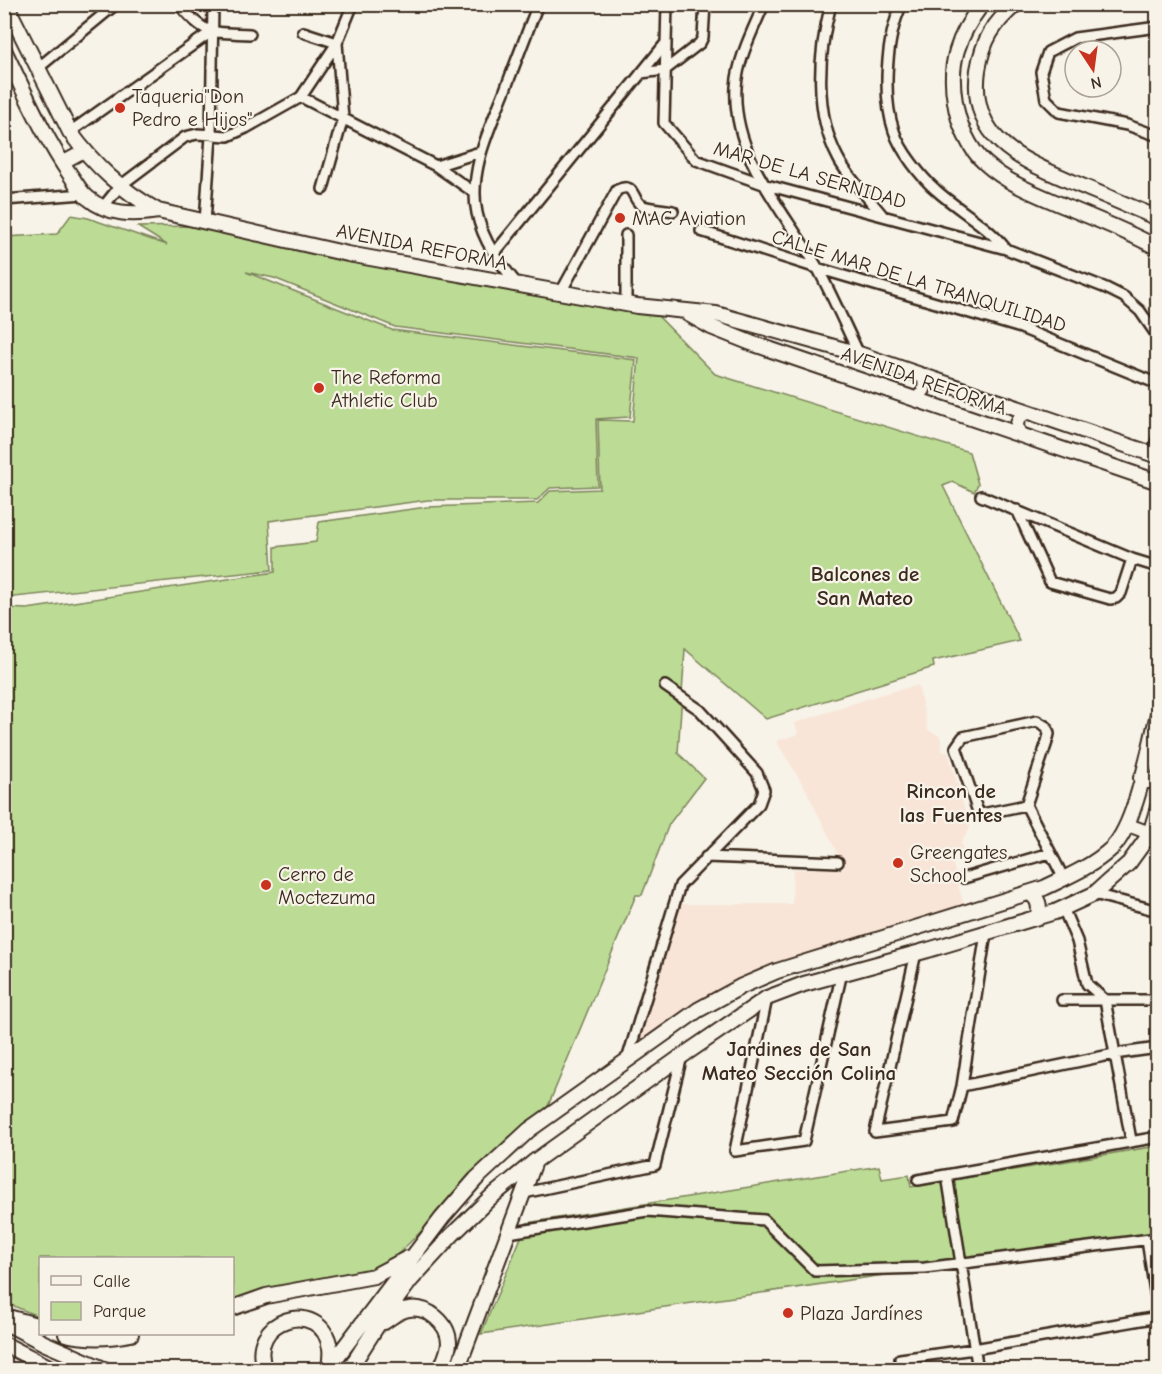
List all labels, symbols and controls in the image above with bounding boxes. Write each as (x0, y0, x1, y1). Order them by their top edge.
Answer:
north arrow (1063, 39, 1123, 99)
text: N (1089, 73, 1103, 93)
place label: Taqueria"Don Pedro e Hijos" (132, 85, 253, 131)
marker: Taqueria"Don Pedro e Hijos" (113, 101, 127, 115)
street label: MAR DE LA SERNIDAD (711, 136, 909, 214)
place label: MAC Aviation (632, 207, 746, 230)
marker: MAC Aviation (613, 211, 627, 225)
street label: AVENIDA REFORMA (335, 219, 510, 275)
street label: CALLE MAR DE LA TRANQUILIDAD (769, 225, 1069, 337)
street label: AVENIDA REFORMA (838, 342, 1010, 420)
place label: The Reforma Athletic Club (331, 366, 441, 412)
marker: The Reforma Athletic Club (312, 381, 326, 395)
district label: Balcones de San Mateo (811, 562, 919, 610)
district label: Rincon de las Fuentes (900, 779, 1002, 827)
place label: Greengates School (910, 841, 1007, 887)
marker: Greengates School (891, 856, 905, 870)
place label: Cerro de Moctezuma (278, 863, 376, 909)
marker: Cerro de Moctezuma (259, 878, 273, 892)
district label: Jardines de San Mateo Sección Colina (702, 1037, 896, 1085)
legend (39, 1257, 234, 1335)
text: Calle (93, 1271, 130, 1292)
text: Parque (93, 1301, 146, 1322)
place label: Plaza Jardínes (800, 1302, 922, 1325)
marker: Plaza Jardínes (781, 1306, 795, 1320)

